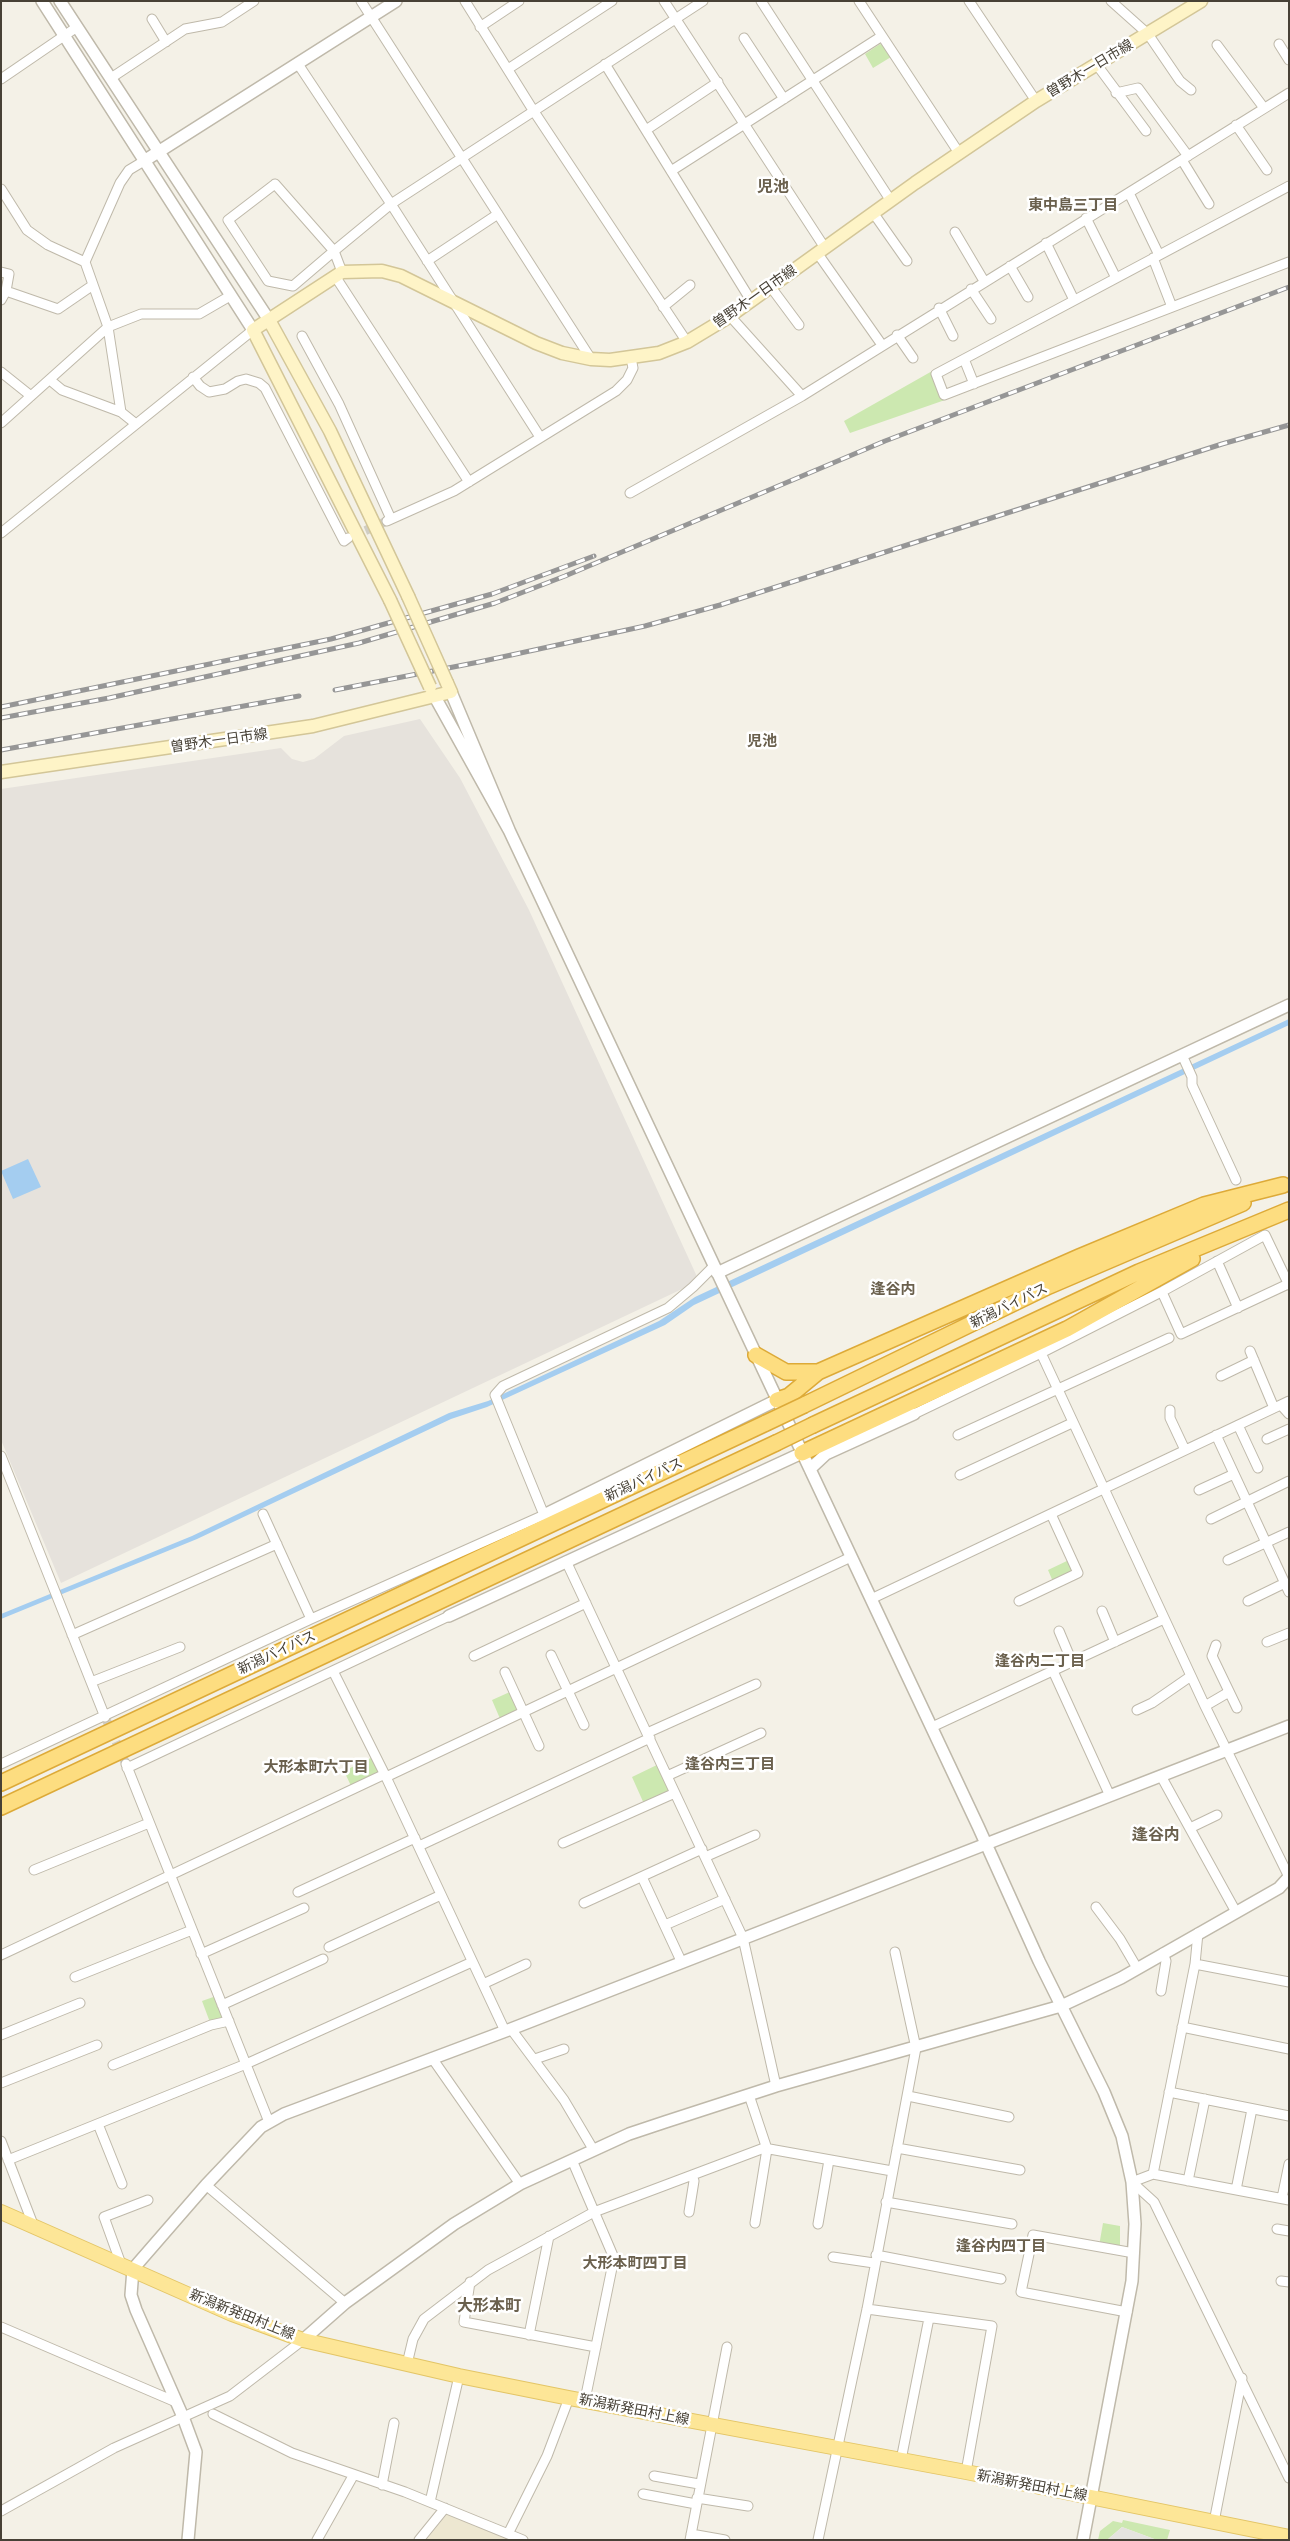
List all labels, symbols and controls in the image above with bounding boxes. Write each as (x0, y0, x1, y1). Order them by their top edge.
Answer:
street label: 曽野木一日市線 (1044, 37, 1136, 101)
district label: 児池 (757, 178, 789, 198)
district label: 東中島三丁目 (1028, 197, 1118, 215)
street label: 曽野木一日市線 (710, 262, 800, 332)
street label: 曽野木一日市線 (169, 726, 269, 756)
district label: 児池 (747, 733, 777, 751)
street label: 新潟バイパス (968, 1280, 1050, 1332)
district label: 逢谷内 (871, 1281, 915, 1299)
street label: 新潟バイパス (602, 1455, 686, 1505)
street label: 新潟バイパス (235, 1628, 319, 1678)
district label: 逢谷内二丁目 (995, 1653, 1085, 1671)
district label: 逢谷内三丁目 (685, 1756, 775, 1774)
district label: 大形本町六丁目 (264, 1759, 368, 1777)
district label: 逢谷内 (1132, 1826, 1180, 1846)
district label: 逢谷内四丁目 (956, 2238, 1046, 2256)
district label: 大形本町四丁目 (583, 2255, 687, 2273)
street label: 新潟新発田村上線 (187, 2286, 297, 2344)
district label: 大形本町 (457, 2297, 521, 2317)
street label: 新潟新発田村上線 (577, 2391, 691, 2429)
street label: 新潟新発田村上線 (975, 2467, 1089, 2505)

